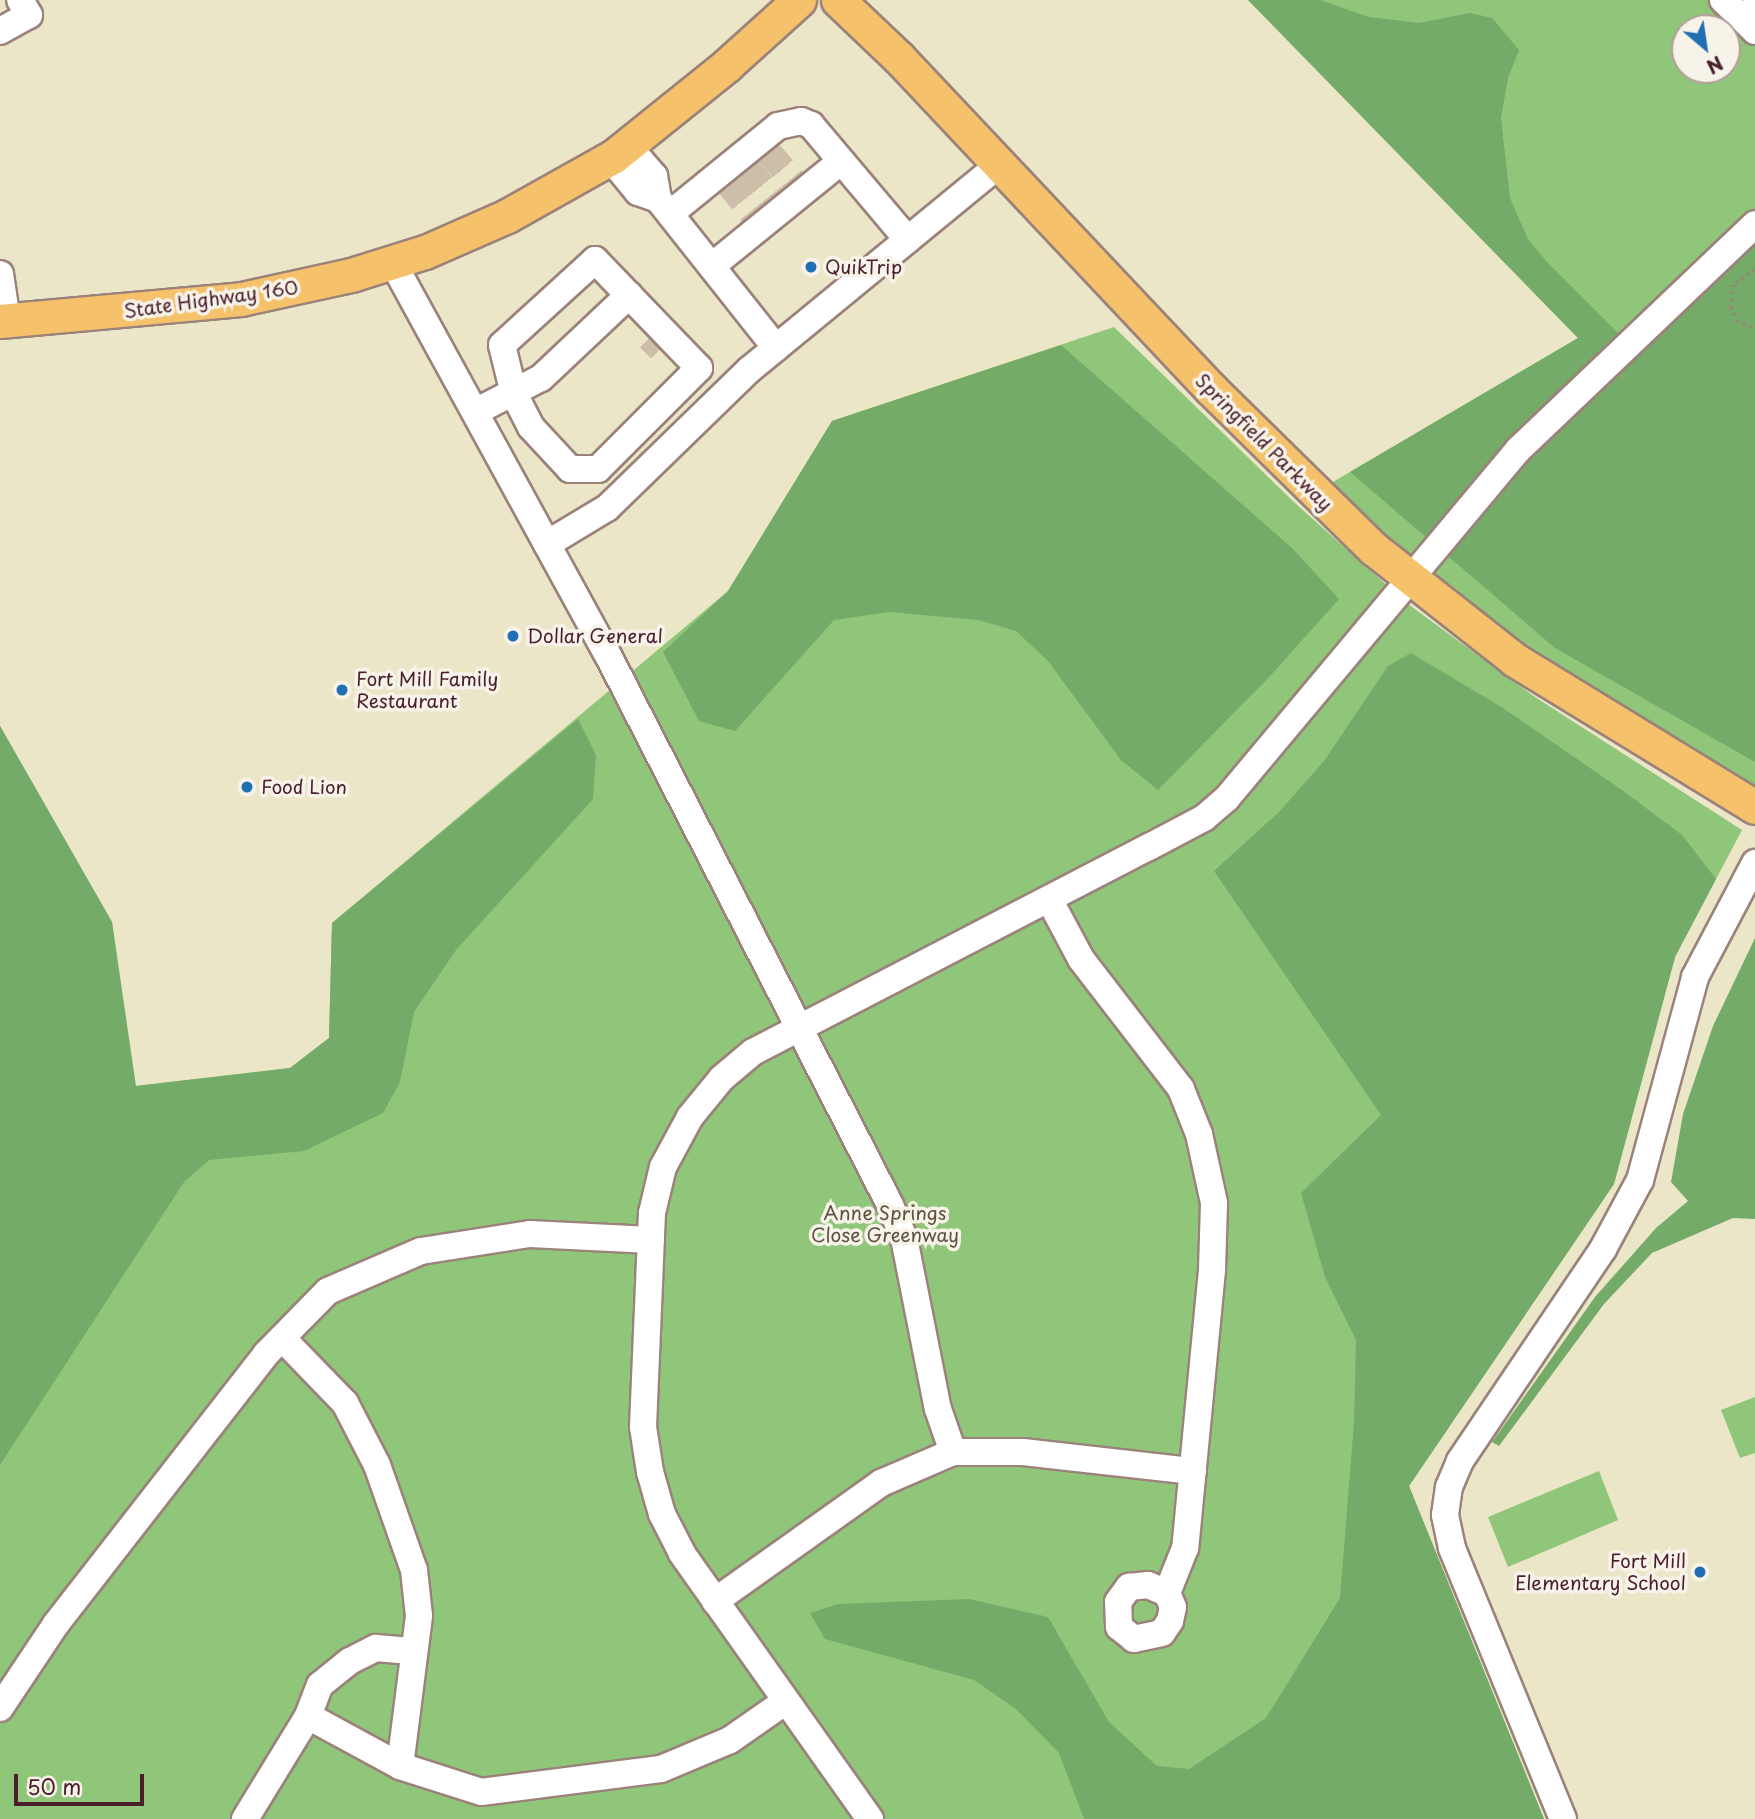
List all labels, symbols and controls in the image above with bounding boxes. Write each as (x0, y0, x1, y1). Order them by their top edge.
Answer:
north arrow (1671, 14, 1741, 84)
text: N (1702, 50, 1729, 82)
place label: QuikTrip (825, 256, 902, 278)
marker: QuikTrip (803, 259, 819, 275)
street label: State Highway 160 (122, 275, 300, 323)
street label: Springfield Parkway (1191, 369, 1337, 515)
place label: Dollar General (527, 625, 663, 647)
marker: Dollar General (505, 628, 521, 644)
place label: Fort Mill Family Restaurant (356, 668, 500, 712)
marker: Fort Mill Family Restaurant (334, 682, 350, 698)
place label: Food Lion (261, 776, 348, 798)
marker: Food Lion (239, 779, 255, 795)
park label: Anne Springs Close Greenway (810, 1202, 960, 1246)
place label: Fort Mill Elementary School (1515, 1550, 1686, 1594)
marker: Fort Mill Elementary School (1692, 1564, 1708, 1580)
scale bar (18, 1759, 147, 1803)
text: 50 m (27, 1770, 81, 1802)

